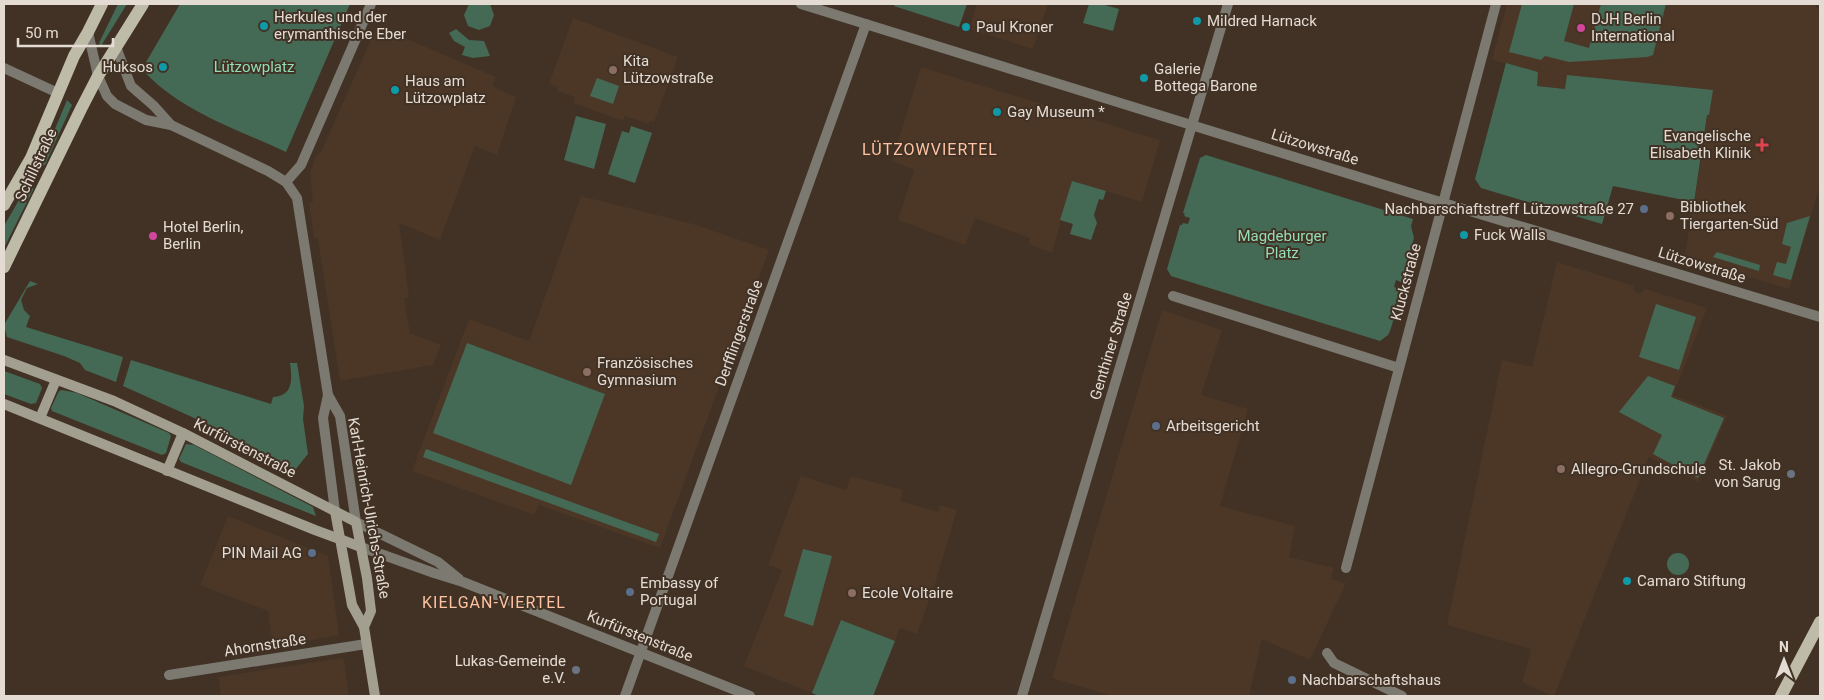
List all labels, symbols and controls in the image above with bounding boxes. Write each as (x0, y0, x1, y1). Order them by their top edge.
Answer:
place label: Herkules und der erymanthische Eber (274, 8, 406, 43)
place label: DJH Berlin International (1591, 10, 1675, 45)
place label: Mildred Harnack (1207, 12, 1317, 30)
scale bar (18, 15, 112, 47)
marker: Mildred Harnack (1191, 15, 1203, 27)
place label: Paul Kroner (976, 18, 1053, 36)
marker: Herkules und der erymanthische Eber (258, 20, 270, 32)
marker: Paul Kroner (960, 21, 972, 33)
marker: DJH Berlin International (1575, 22, 1587, 34)
text: 50 m (25, 24, 59, 42)
place label: Kita Lützowstraße (623, 52, 714, 87)
place label: Huksos (102, 58, 153, 76)
park label: Lützowplatz (214, 58, 294, 76)
place label: Galerie Bottega Barone (1154, 60, 1257, 95)
marker: Huksos (157, 61, 169, 73)
marker: Kita Lützowstraße (607, 64, 619, 76)
place label: Haus am Lützowplatz (405, 72, 486, 107)
marker: Galerie Bottega Barone (1138, 72, 1150, 84)
marker: Haus am Lützowplatz (389, 84, 401, 96)
place label: Gay Museum * (1007, 103, 1105, 121)
marker: Gay Museum * (991, 106, 1003, 118)
street label: Lützowstraße (1269, 125, 1361, 169)
street label: Schillstraße (11, 126, 61, 204)
place label: Evangelische Elisabeth Klinik (1650, 127, 1751, 162)
marker: Evangelische Elisabeth Klinik (1755, 138, 1769, 152)
district label: LÜTZOWVIERTEL (862, 140, 998, 159)
place label: Bibliothek Tiergarten-Süd (1680, 198, 1778, 233)
place label: Nachbarschaftstreff Lützowstraße 27 (1384, 200, 1634, 218)
marker: Nachbarschaftstreff Lützowstraße 27 (1638, 203, 1650, 215)
marker: Bibliothek Tiergarten-Süd (1664, 210, 1676, 222)
place label: Hotel Berlin, Berlin (163, 218, 243, 253)
place label: Fuck Walls (1474, 226, 1546, 244)
park label: Magdeburger Platz (1237, 227, 1327, 262)
marker: Fuck Walls (1458, 229, 1470, 241)
marker: Hotel Berlin, Berlin (147, 230, 159, 242)
street label: Kluckstraße (1387, 241, 1425, 323)
street label: Lützowstraße (1656, 243, 1748, 287)
street label: Derfflingerstraße (711, 277, 767, 388)
street label: Genthiner Straße (1086, 290, 1136, 402)
place label: Französisches Gymnasium (597, 354, 693, 389)
marker: Französisches Gymnasium (581, 366, 593, 378)
street label: Kurfürstenstraße (191, 414, 299, 482)
street label: Karl-Heinrich-Ulrichs-Straße (344, 416, 394, 600)
place label: Arbeitsgericht (1166, 417, 1260, 435)
marker: Arbeitsgericht (1150, 420, 1162, 432)
place label: St. Jakob von Sarug (1714, 456, 1781, 491)
place label: Allegro-Grundschule (1571, 460, 1706, 478)
marker: Allegro-Grundschule (1555, 463, 1567, 475)
marker: St. Jakob von Sarug (1785, 468, 1797, 480)
place label: PIN Mail AG (222, 544, 302, 562)
marker: PIN Mail AG (306, 547, 318, 559)
place label: Camaro Stiftung (1637, 572, 1746, 590)
place label: Embassy of Portugal (640, 574, 719, 609)
marker: Camaro Stiftung (1621, 575, 1633, 587)
place label: Ecole Voltaire (862, 584, 953, 602)
marker: Embassy of Portugal (624, 586, 636, 598)
marker: Ecole Voltaire (846, 587, 858, 599)
district label: KIELGAN-VIERTEL (422, 593, 566, 612)
street label: Kurfürstenstraße (584, 607, 696, 665)
street label: Ahornstraße (223, 630, 307, 660)
north arrow (1759, 635, 1809, 685)
text: N (1779, 639, 1789, 655)
place label: Lukas-Gemeinde e.V. (455, 652, 566, 687)
marker: Lukas-Gemeinde e.V. (570, 664, 582, 676)
place label: Nachbarschaftshaus (1302, 671, 1441, 689)
marker: Nachbarschaftshaus (1286, 674, 1298, 686)

